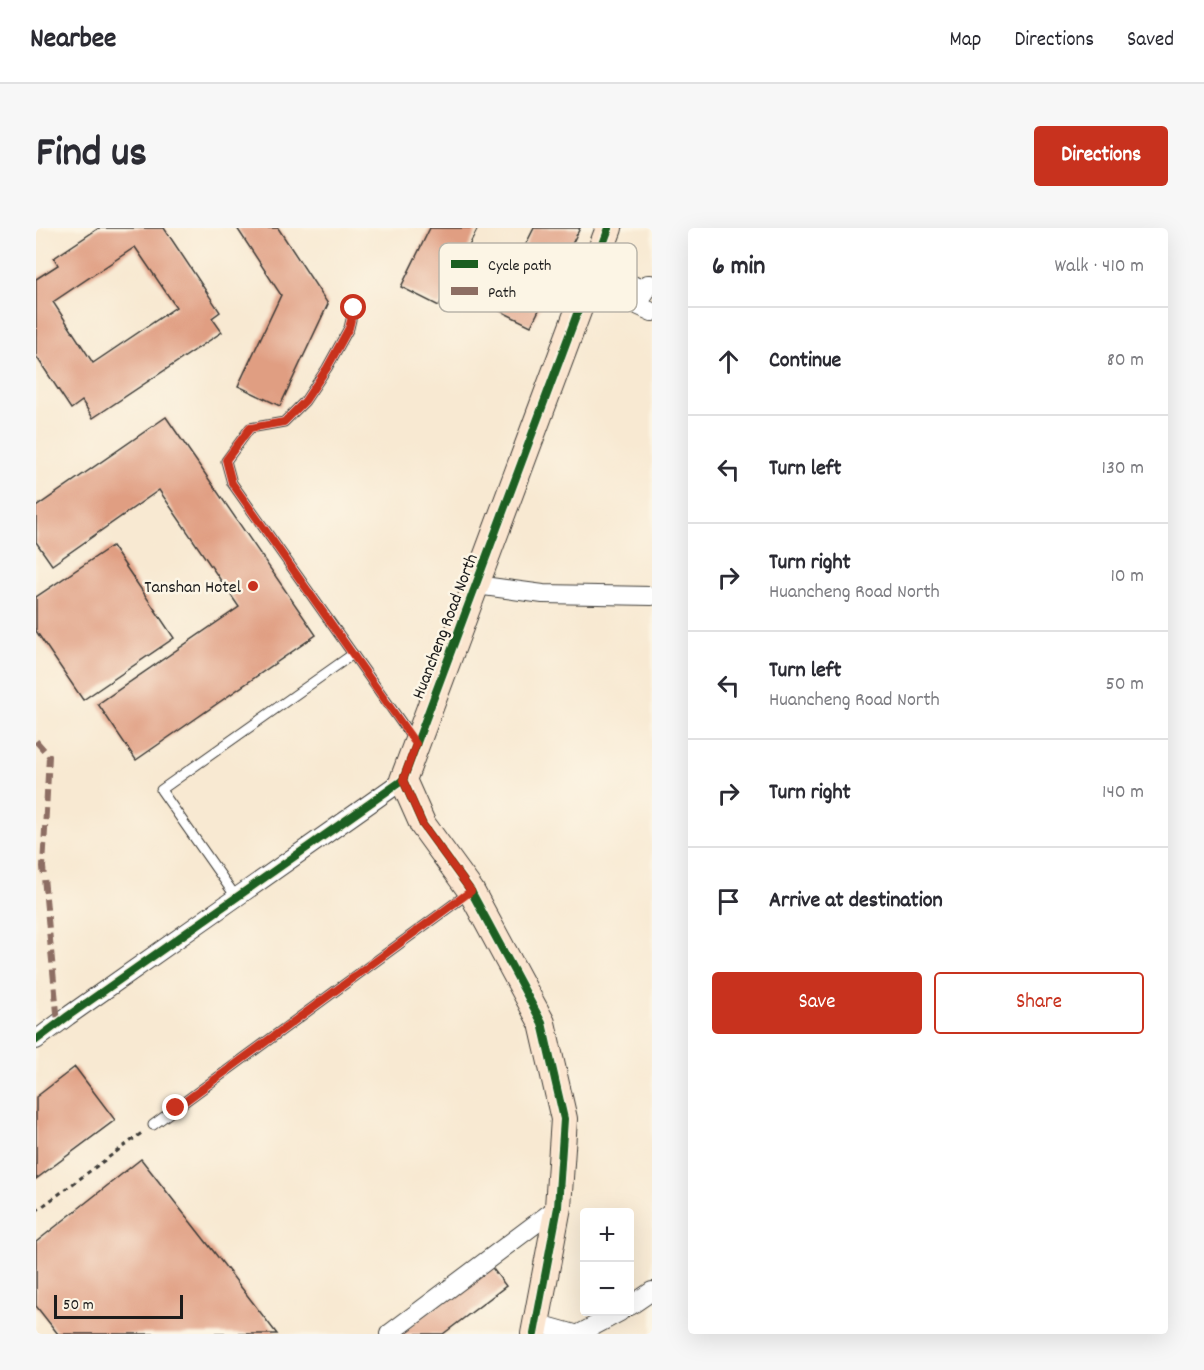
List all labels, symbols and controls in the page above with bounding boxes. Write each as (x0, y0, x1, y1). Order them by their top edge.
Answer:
text: Nearbee (30, 21, 116, 61)
text: Map (950, 26, 981, 56)
text: Directions (1014, 26, 1094, 56)
text: Saved (1127, 26, 1174, 56)
text: Find us (36, 126, 147, 186)
button: Directions (1034, 126, 1168, 186)
legend (439, 243, 637, 312)
text: 6 min (712, 249, 765, 286)
text: Walk · 410 m (1055, 253, 1144, 281)
text: Cycle path (488, 255, 551, 278)
text: Path (488, 282, 516, 305)
route start (340, 294, 366, 320)
icon: ahead (712, 345, 745, 378)
text: Continue (769, 346, 841, 377)
text: 80 m (1107, 347, 1144, 375)
icon: left (712, 453, 745, 486)
text: Turn left (769, 454, 841, 485)
text: 130 m (1102, 455, 1144, 483)
text: Turn right (769, 548, 851, 579)
street label: Huancheng Road North (407, 551, 486, 703)
icon: right (712, 561, 745, 594)
text: 10 m (1110, 563, 1144, 591)
place label: Tanshan Hotel (144, 576, 242, 601)
marker: Tanshan Hotel (246, 579, 260, 593)
text: Huancheng Road North (769, 579, 940, 607)
text: Turn left (769, 656, 841, 687)
icon: left (712, 669, 745, 702)
text: 50 m (1106, 671, 1144, 699)
text: Huancheng Road North (769, 687, 940, 715)
icon: right (712, 777, 745, 810)
text: Turn right (769, 778, 851, 809)
text: 140 m (1102, 779, 1144, 807)
icon: arrive (712, 885, 745, 918)
text: Arrive at destination (769, 886, 943, 917)
button: Save (712, 972, 922, 1034)
button: Share (934, 972, 1144, 1034)
route end (162, 1094, 188, 1120)
map controls (580, 1208, 634, 1316)
button: + (580, 1208, 634, 1262)
button: − (580, 1262, 634, 1316)
scale bar (54, 1292, 183, 1320)
text: 50 m (63, 1294, 94, 1317)

